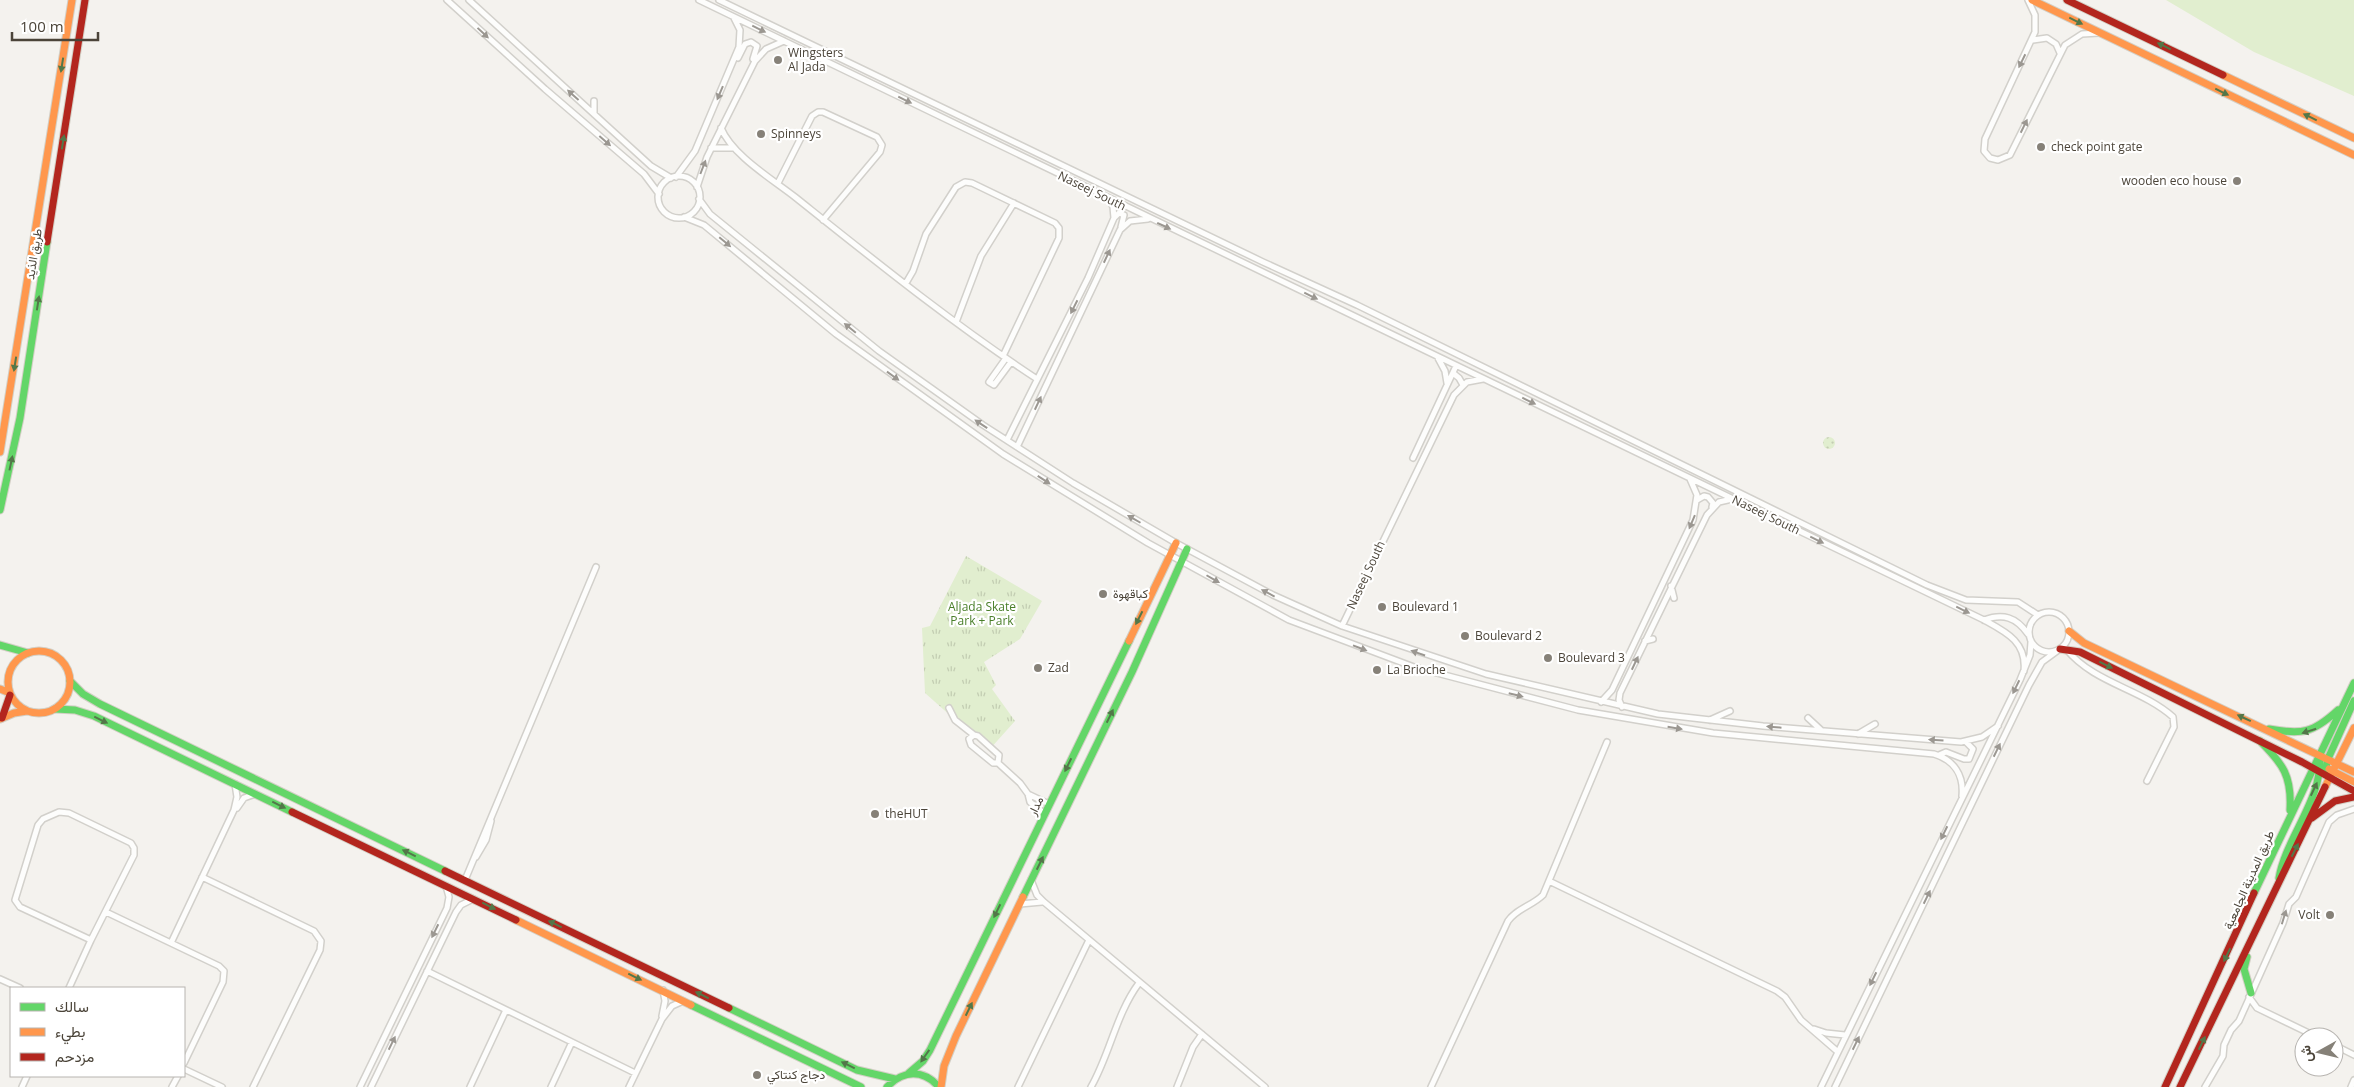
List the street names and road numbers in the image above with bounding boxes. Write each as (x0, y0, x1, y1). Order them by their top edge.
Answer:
street label: Naseej South (1055, 167, 1129, 214)
street label: طريق الذيد (21, 227, 46, 281)
street label: Naseej South (1729, 491, 1803, 538)
street label: Naseej South (1342, 538, 1389, 612)
street label: مدار (1023, 793, 1048, 819)
street label: طريق المدينة الجامعية (2219, 827, 2278, 932)

